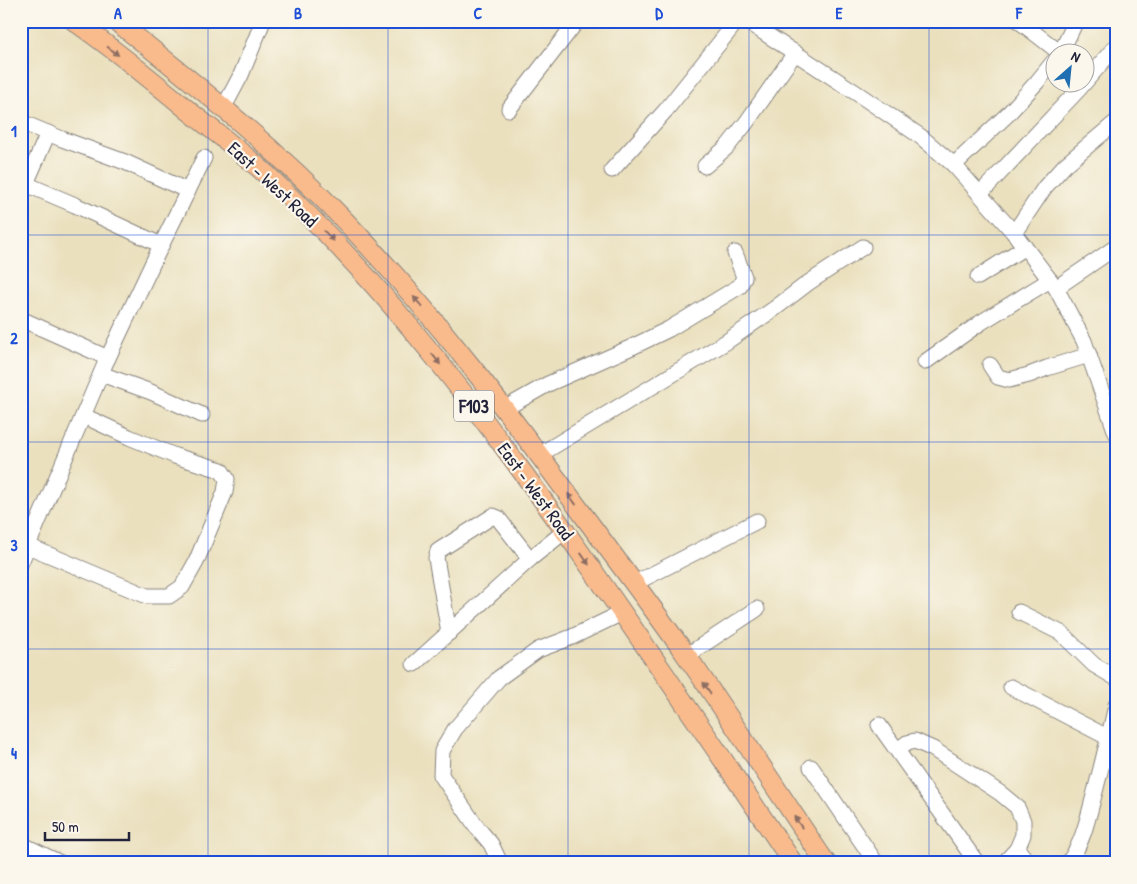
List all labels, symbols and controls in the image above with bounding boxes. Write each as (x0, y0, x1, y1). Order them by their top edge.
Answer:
text: A (114, 2, 122, 24)
text: B (294, 2, 302, 24)
text: C (474, 2, 483, 24)
text: D (655, 2, 663, 24)
text: E (835, 2, 843, 24)
text: F (1015, 2, 1023, 24)
north arrow (1044, 42, 1094, 92)
one-way arrow (106, 45, 119, 56)
text: N (1068, 46, 1084, 66)
text: 1 (11, 120, 17, 142)
street label: East - West Road (222, 135, 324, 233)
one-way arrow (323, 230, 335, 242)
one-way arrow (412, 296, 423, 309)
text: 2 (10, 327, 18, 349)
one-way arrow (430, 352, 441, 365)
road number: F103 (454, 391, 494, 422)
street label: East - West Road (492, 437, 581, 546)
one-way arrow (567, 492, 577, 506)
text: 3 (10, 534, 18, 556)
one-way arrow (580, 552, 590, 566)
one-way arrow (703, 681, 712, 694)
text: 4 (11, 742, 17, 764)
scale bar (45, 809, 129, 841)
text: 50 m (52, 816, 79, 837)
one-way arrow (793, 816, 803, 829)

